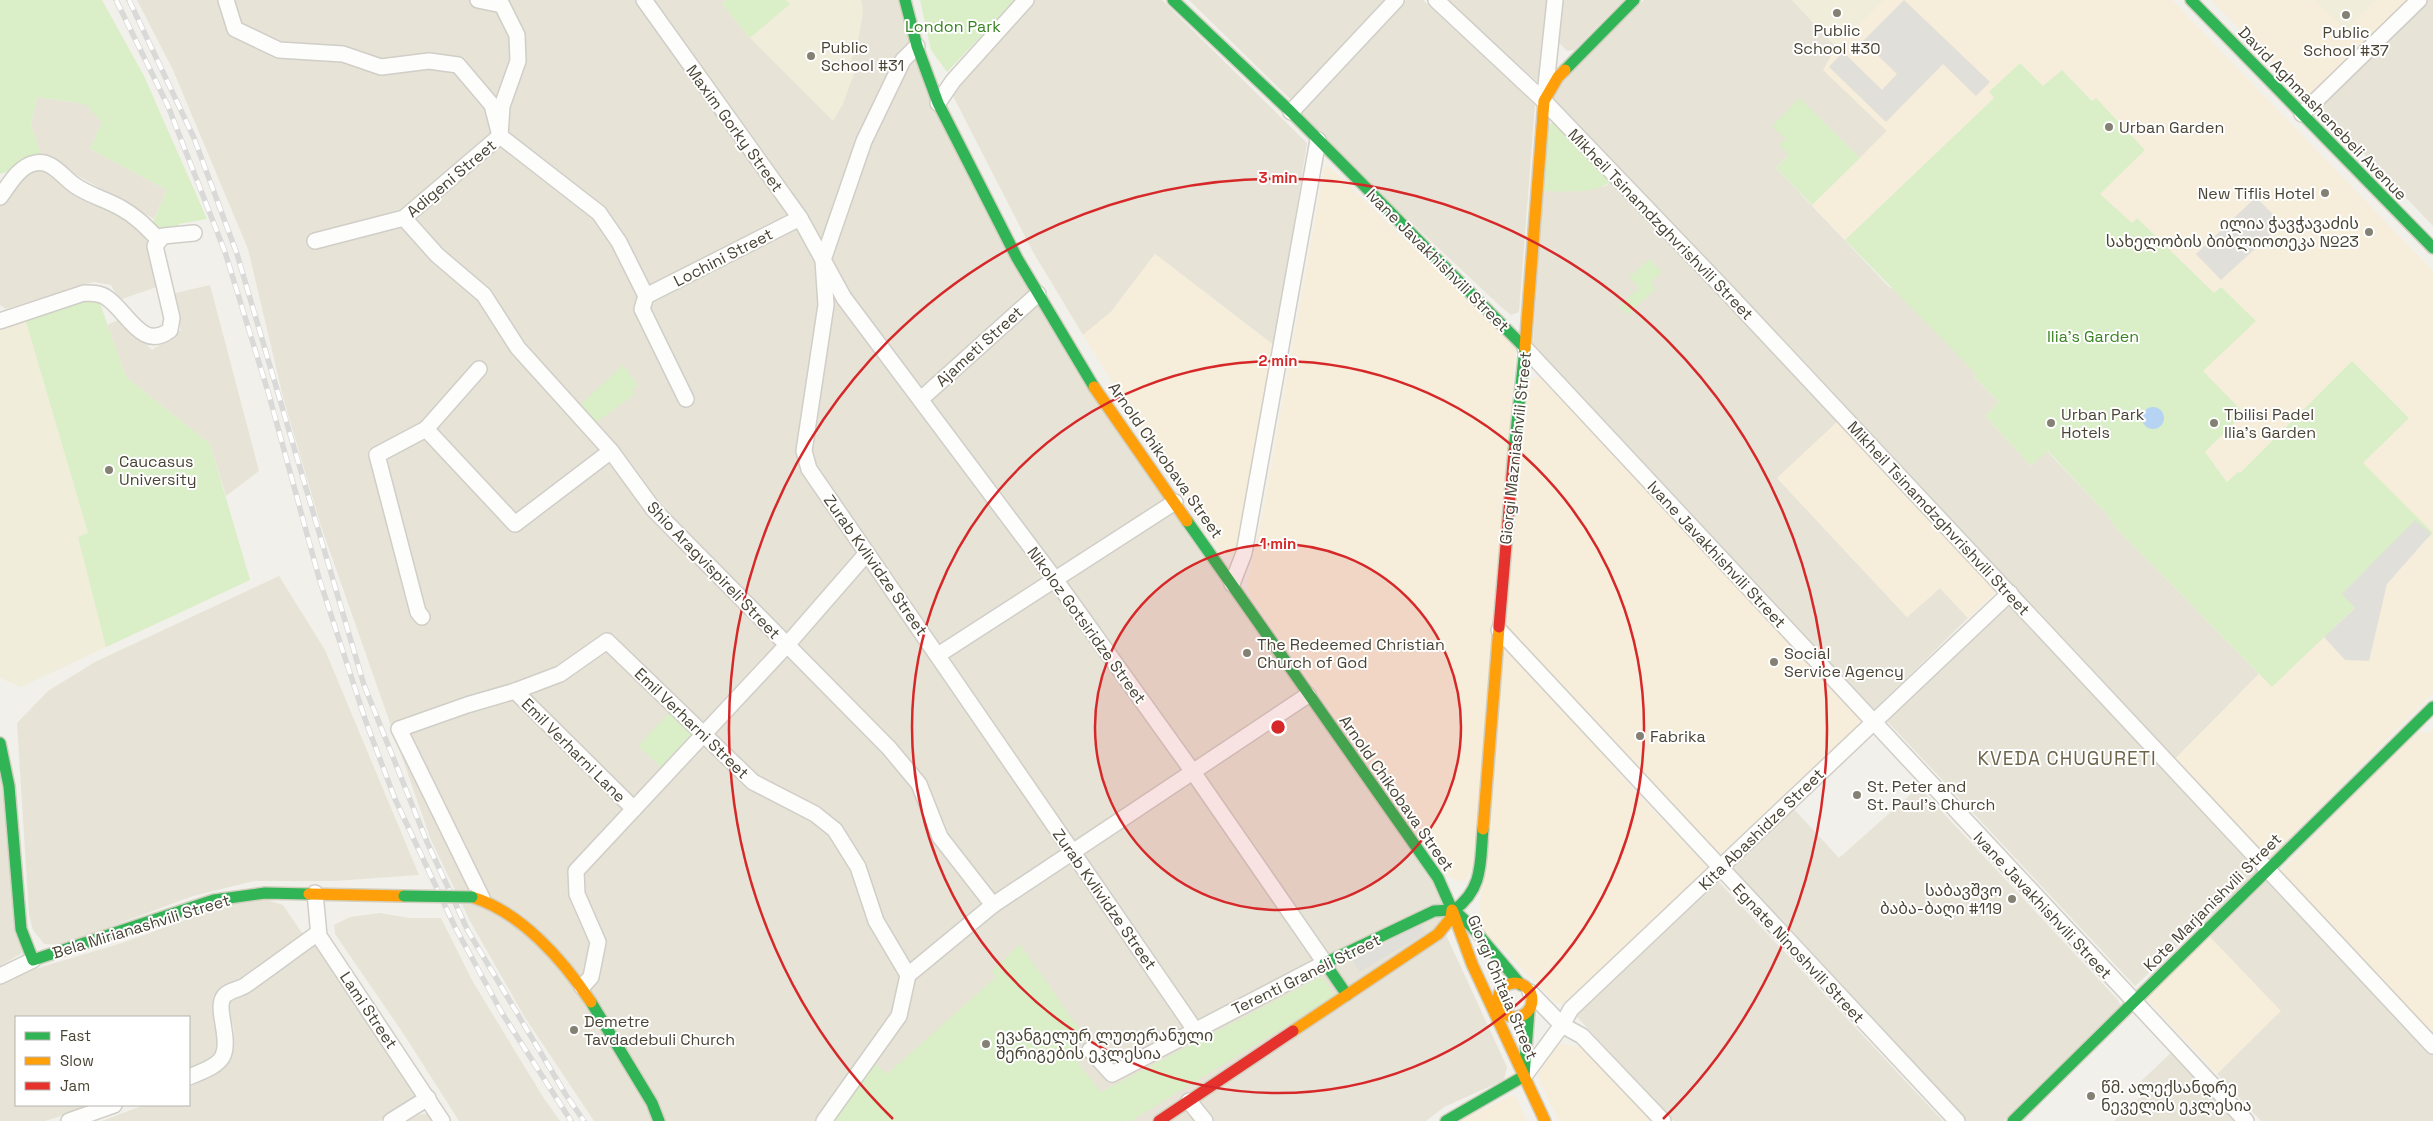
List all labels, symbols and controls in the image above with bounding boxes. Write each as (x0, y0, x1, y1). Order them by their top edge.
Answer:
marker: Public School #30 (1831, 7, 1843, 19)
marker: Public School #37 (2340, 9, 2352, 21)
park label: London Park (905, 16, 1001, 37)
place label: Public School #30 (1794, 20, 1880, 59)
street label: David Aghmashenebeli Avenue (2234, 22, 2412, 205)
place label: Public School #37 (2303, 22, 2389, 61)
place label: Public School #31 (821, 37, 904, 76)
marker: Public School #31 (805, 50, 817, 62)
street label: Maxim Gorky Street (681, 61, 788, 196)
place label: Urban Garden (2119, 117, 2224, 138)
marker: Urban Garden (2103, 121, 2115, 133)
street label: Mikheil Tsinamdzghvrishvili Street (1563, 124, 1758, 325)
street label: Adigeni Street (402, 135, 501, 222)
text: 3 min (1259, 168, 1297, 187)
place label: New Tiflis Hotel (2198, 183, 2315, 204)
street label: Ivane Javakhishvili Street (1362, 184, 1514, 336)
marker: New Tiflis Hotel (2319, 187, 2331, 199)
place label: ილია ჭავჭავაძის სახელობის ბიბლიოთეკა №23 (2106, 213, 2359, 252)
street label: Lochini Street (670, 223, 776, 291)
marker: ილია ჭავჭავაძის სახელობის ბიბლიოთეკა №23 (2363, 226, 2375, 238)
street label: Ajameti Street (931, 302, 1027, 391)
park label: Ilia's Garden (2047, 326, 2139, 347)
street label: Giorgi Mazniashvili Street (1495, 350, 1536, 546)
text: 2 min (1259, 351, 1297, 370)
street label: Arnold Chikobava Street (1104, 378, 1227, 542)
place label: Urban Park Hotels (2061, 404, 2145, 443)
place label: Tbilisi Padel Ilia’s Garden (2224, 404, 2316, 443)
street label: Mikheil Tsinamdzghvrishvili Street (1843, 417, 2034, 620)
marker: Urban Park Hotels (2045, 417, 2057, 429)
marker: Tbilisi Padel Ilia’s Garden (2208, 417, 2220, 429)
place label: Caucasus University (119, 451, 197, 490)
marker: Caucasus University (103, 464, 115, 476)
street label: Ivane Javakhishvili Street (1643, 476, 1790, 632)
street label: Zurab Kvlividze Street (819, 491, 932, 640)
street label: Shio Aragvispireli Street (642, 497, 785, 644)
text: 1 min (1260, 534, 1296, 553)
street label: Nikoloz Gotsiridze Street (1022, 543, 1151, 708)
place label: The Redeemed Christian Church of God (1257, 634, 1445, 673)
place label: Social Service Agency (1784, 643, 1904, 682)
marker: The Redeemed Christian Church of God (1241, 647, 1253, 659)
marker: Social Service Agency (1768, 656, 1780, 668)
street label: Emil Verharni Street (630, 663, 753, 783)
street label: Emil Verharni Lane (517, 694, 630, 807)
street label: Arnold Chikobava Street (1335, 711, 1458, 875)
centre of rings (1269, 718, 1287, 736)
place label: Fabrika (1650, 726, 1706, 747)
marker: Fabrika (1634, 730, 1646, 742)
district label: KVEDA CHUGURETI (1977, 746, 2157, 771)
street label: Kita Abashidze Street (1694, 764, 1829, 895)
place label: St. Peter and St. Paul's Church (1867, 776, 1995, 815)
marker: St. Peter and St. Paul's Church (1851, 789, 1863, 801)
street label: Zurab Kvlividze Street (1048, 825, 1161, 974)
street label: Ivane Javakhishvili Street (1969, 827, 2116, 983)
street label: Kote Marjanishvili Street (2139, 829, 2286, 976)
street label: Egnate Ninoshvili Street (1728, 879, 1869, 1028)
place label: საბავშვო ბაბა-ბაღი #119 (1880, 880, 2002, 919)
street label: Bela Mirianashvili Street (50, 889, 232, 963)
marker: საბავშვო ბაბა-ბაღი #119 (2006, 893, 2018, 905)
street label: Giorgi Chitaia Street (1463, 912, 1542, 1063)
street label: Terenti Graneli Street (1228, 929, 1384, 1020)
street label: Lami Street (335, 968, 402, 1053)
place label: Demetre Tavdadebuli Church (584, 1011, 735, 1050)
legend (15, 1016, 190, 1106)
marker: Demetre Tavdadebuli Church (568, 1024, 580, 1036)
place label: ევანგელურ ლუთერანული შერიგების ეკლესია (996, 1025, 1213, 1064)
text: Fast (60, 1026, 91, 1045)
marker: ევანგელურ ლუთერანული შერიგების ეკლესია (980, 1038, 992, 1050)
text: Slow (60, 1051, 94, 1070)
text: Jam (60, 1076, 90, 1095)
place label: წმ. ალექსანდრე ნეველის ეკლესია (2101, 1077, 2252, 1116)
marker: წმ. ალექსანდრე ნეველის ეკლესია (2085, 1090, 2097, 1102)

